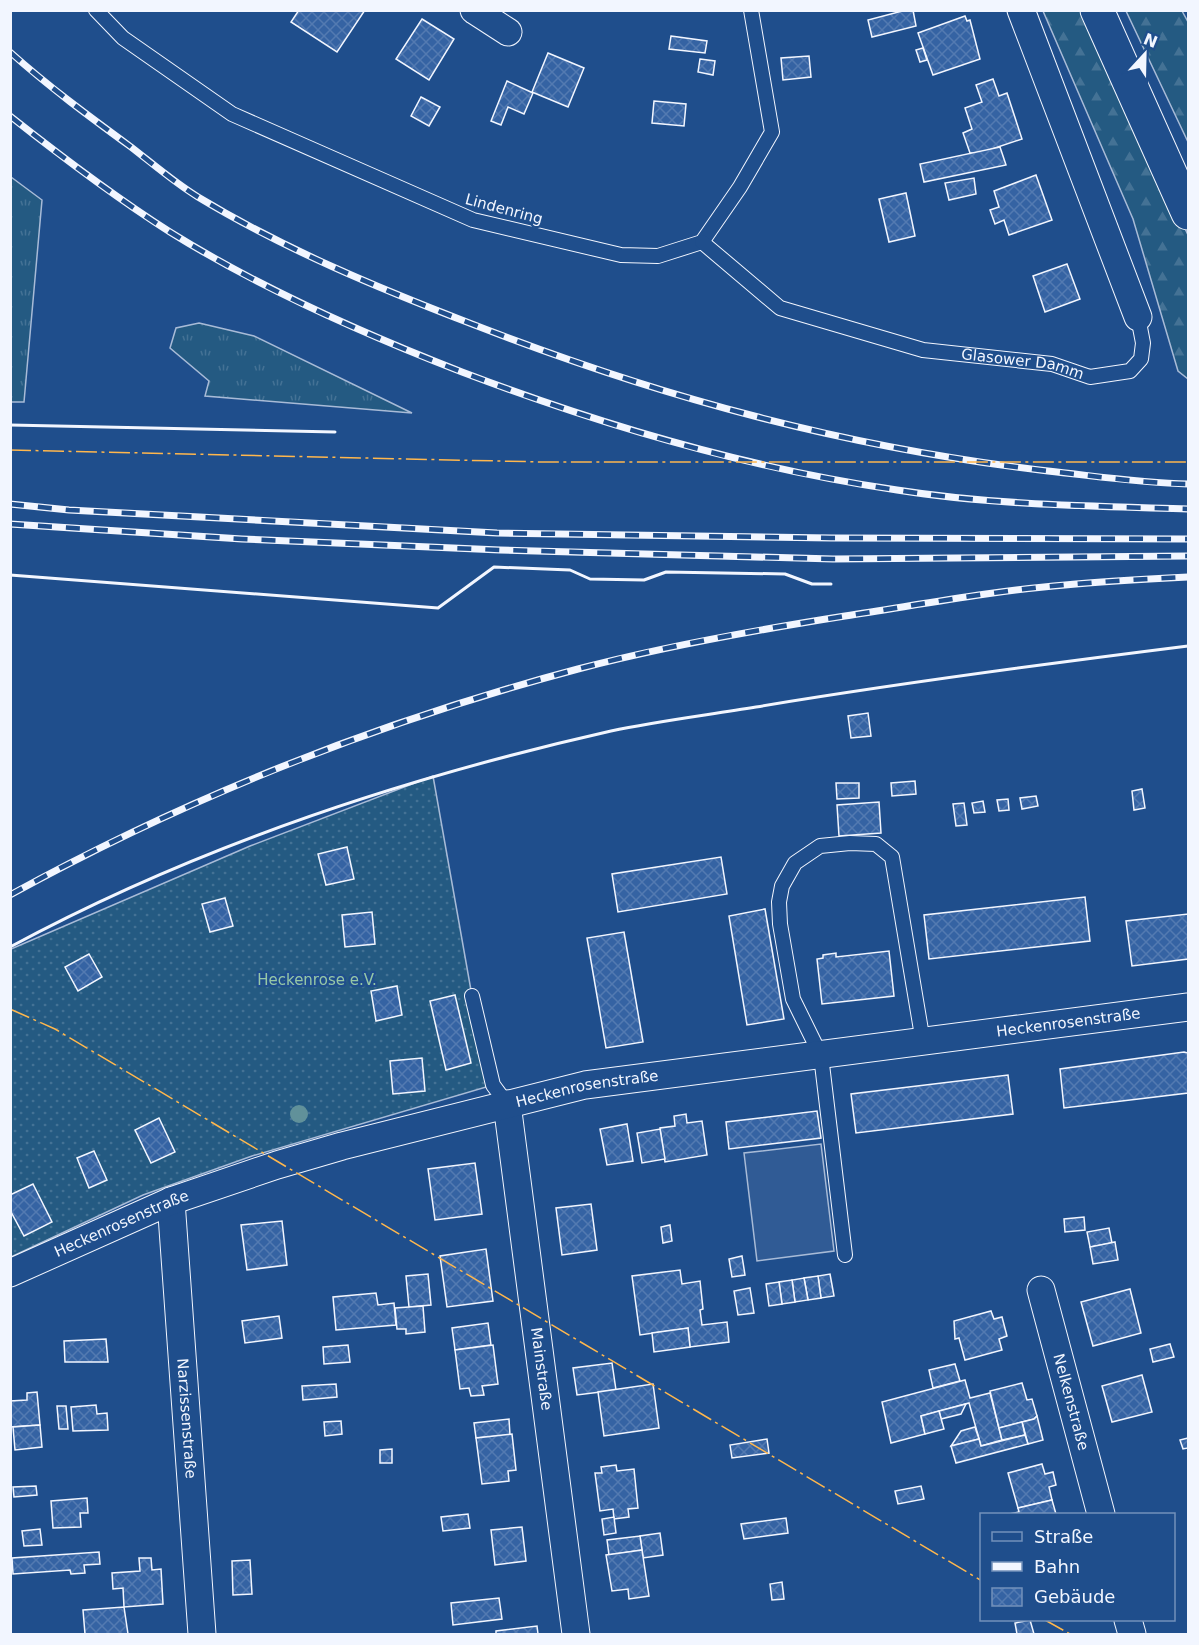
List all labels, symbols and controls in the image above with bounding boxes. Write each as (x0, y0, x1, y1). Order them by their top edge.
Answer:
north arrow (1115, 24, 1175, 84)
text: N (1141, 29, 1160, 52)
street label: Lindenring (463, 190, 545, 228)
street label: Glasower Damm (960, 345, 1086, 383)
park label: Heckenrose e.V. (257, 971, 377, 989)
street label: Heckenrosenstraße (995, 1004, 1141, 1041)
street label: Heckenrosenstraße (514, 1067, 660, 1111)
street label: Heckenrosenstraße (51, 1187, 191, 1261)
street label: Mainstraße (527, 1326, 556, 1411)
street label: Nelkenstraße (1049, 1352, 1093, 1452)
street label: Narzissenstraße (173, 1358, 200, 1479)
legend (980, 1513, 1175, 1621)
text: Straße (1034, 1526, 1093, 1547)
text: Bahn (1034, 1556, 1080, 1577)
text: Gebäude (1034, 1586, 1115, 1607)

